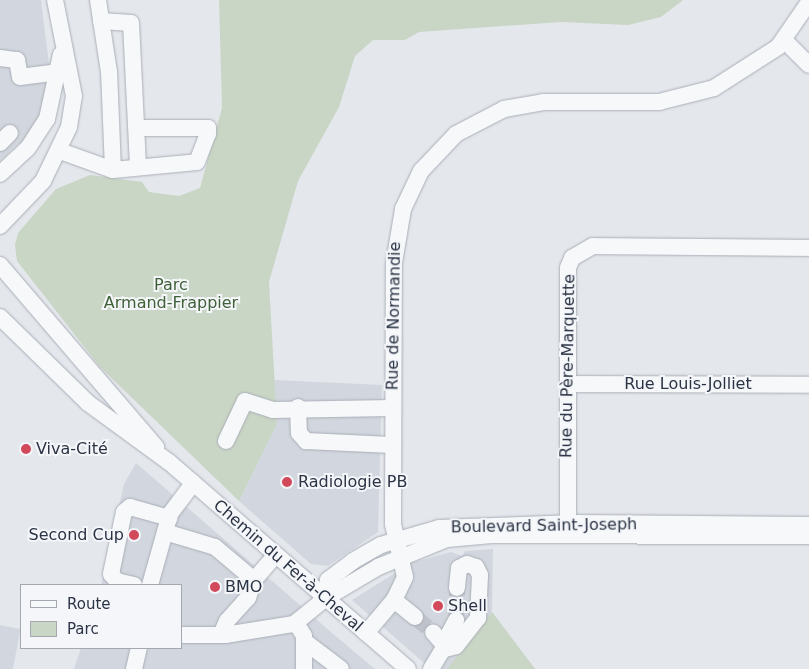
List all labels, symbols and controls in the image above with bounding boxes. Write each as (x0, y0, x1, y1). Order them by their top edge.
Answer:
street label: Rue de Normandie (383, 242, 405, 390)
street label: Rue du Père-Marquette (557, 274, 579, 458)
park label: Parc Armand-Frappier (104, 275, 238, 313)
street label: Rue Louis-Jolliet (624, 374, 752, 394)
place label: Viva-Cité (36, 439, 108, 459)
marker: Viva-Cité (20, 443, 32, 455)
place label: Radiologie PB (298, 472, 407, 492)
marker: Radiologie PB (280, 475, 294, 489)
street label: Chemin du Fer-à-Cheval (209, 496, 367, 636)
street label: Boulevard Saint-Joseph (451, 515, 637, 537)
place label: Second Cup (29, 525, 124, 545)
marker: Second Cup (128, 529, 140, 541)
place label: BMO (225, 577, 262, 597)
marker: BMO (209, 581, 221, 593)
legend (20, 584, 182, 649)
text: Route (67, 595, 111, 613)
place label: Shell (448, 596, 487, 616)
marker: Shell (432, 600, 444, 612)
text: Parc (67, 620, 99, 638)

